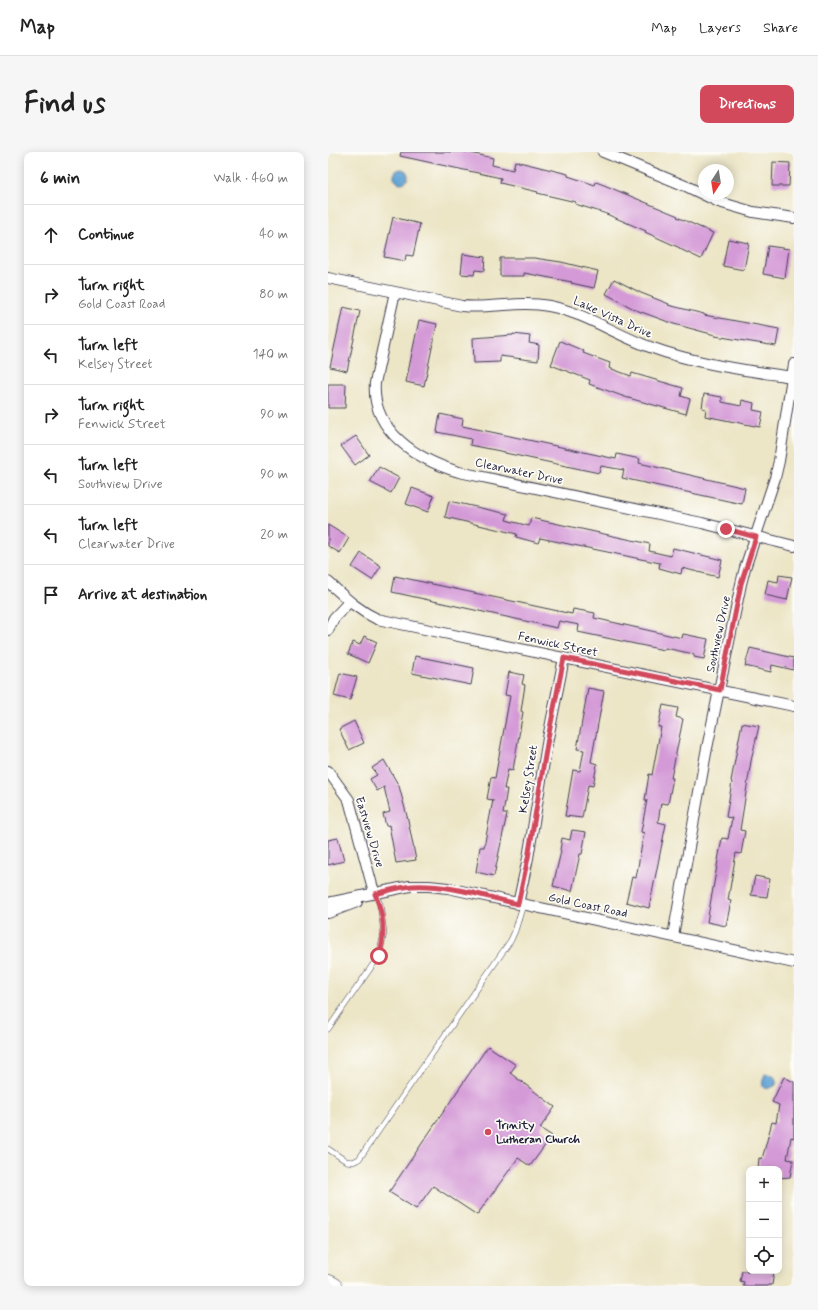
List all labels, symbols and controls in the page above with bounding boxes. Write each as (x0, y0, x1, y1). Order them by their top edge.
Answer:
text: Map (20, 15, 55, 40)
text: Map (651, 19, 677, 37)
text: Layers (699, 19, 741, 37)
text: Share (763, 19, 798, 37)
button: Directions (700, 85, 794, 123)
text: Find us (24, 86, 105, 123)
north arrow (698, 164, 734, 200)
text: 6 min (40, 167, 80, 189)
text: Walk · 460 m (213, 170, 288, 187)
icon: ahead (40, 224, 62, 246)
text: Continue (78, 225, 134, 245)
text: 40 m (259, 226, 288, 243)
text: Turn right (78, 276, 145, 296)
icon: right (40, 284, 62, 306)
text: 80 m (259, 286, 288, 303)
street label: Lake Vista Drive (570, 293, 655, 343)
text: Gold Coast Road (78, 296, 165, 313)
text: Turn left (78, 336, 138, 356)
icon: left (40, 344, 62, 366)
text: 140 m (253, 346, 288, 363)
text: Kelsey Street (78, 356, 152, 373)
text: Turn right (78, 396, 145, 416)
icon: right (40, 404, 62, 426)
text: 90 m (260, 406, 288, 423)
text: Fenwick Street (78, 416, 166, 433)
street label: Clearwater Drive (473, 455, 564, 489)
text: Turn left (78, 456, 138, 476)
icon: left (40, 464, 62, 486)
text: 90 m (260, 466, 288, 483)
text: Southview Drive (78, 476, 163, 493)
text: Turn left (78, 516, 138, 536)
route end (717, 520, 735, 538)
icon: left (40, 524, 62, 546)
text: 20 m (260, 526, 288, 543)
text: Clearwater Drive (78, 536, 175, 553)
icon: arrive (40, 584, 62, 606)
text: Arrive at destination (78, 585, 207, 605)
street label: Southview Drive (703, 594, 735, 674)
street label: Fenwick Street (516, 629, 599, 661)
street label: Kelsey Street (516, 744, 542, 814)
street label: Eastview Drive (351, 795, 387, 870)
street label: Gold Coast Road (547, 890, 629, 922)
route start (370, 947, 388, 965)
place label: Trinity Lutheran Church (496, 1118, 580, 1148)
marker: Trinity Lutheran Church (483, 1127, 493, 1137)
map controls (746, 1166, 782, 1274)
button: + (746, 1166, 782, 1202)
button: − (746, 1202, 782, 1238)
button: locate (746, 1238, 782, 1274)

